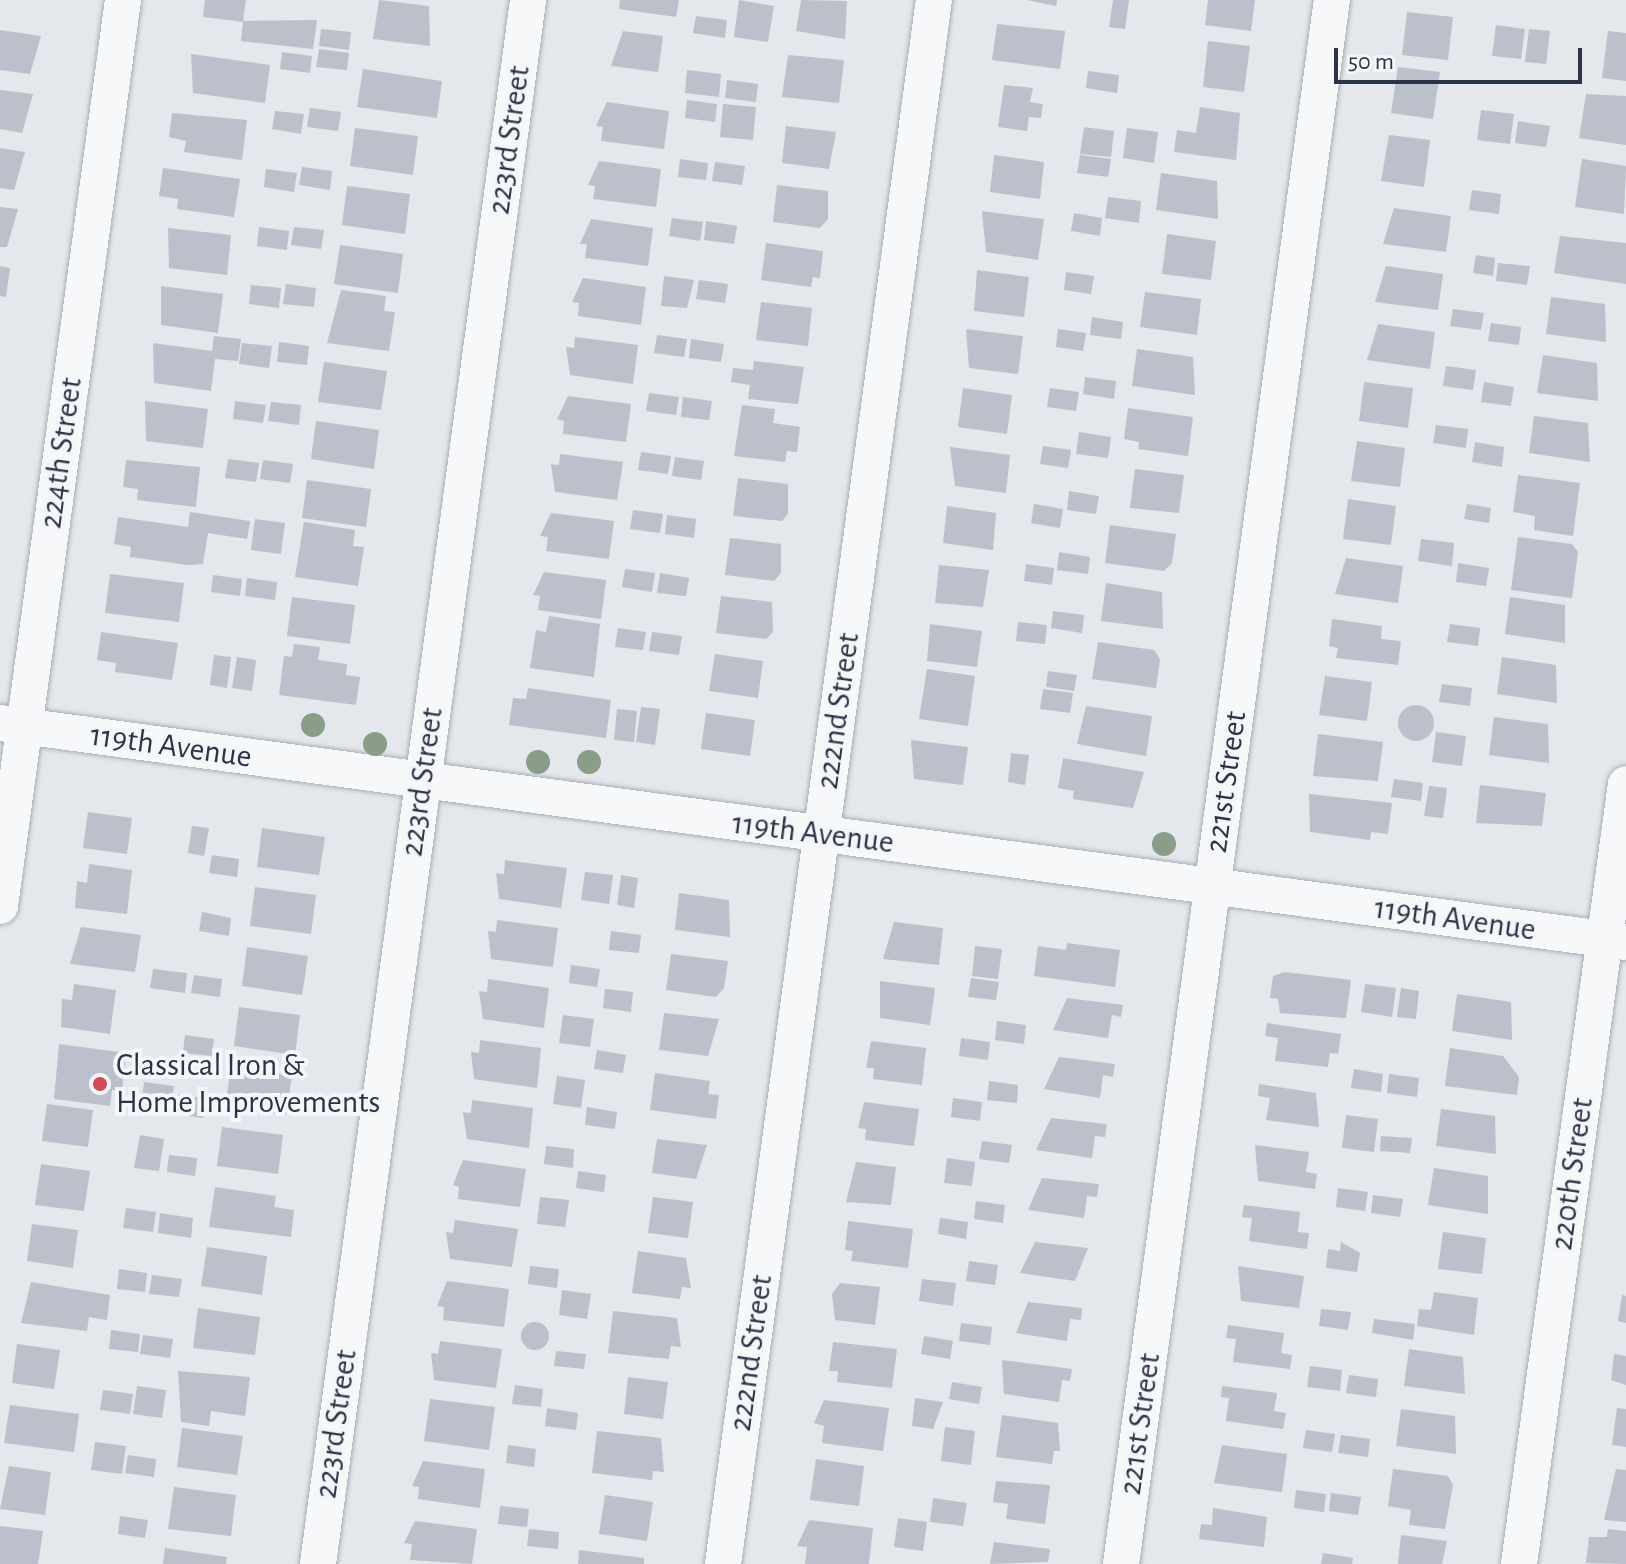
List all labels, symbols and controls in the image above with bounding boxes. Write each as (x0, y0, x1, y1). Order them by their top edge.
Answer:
scale bar (1338, 32, 1586, 82)
text: 50 m (1348, 50, 1394, 74)
street label: 223rd Street (480, 63, 538, 217)
street label: 224th Street (31, 375, 91, 531)
street label: 222nd Street (808, 630, 868, 792)
street label: 223rd Street (393, 705, 451, 859)
street label: 221st Street (1197, 709, 1255, 855)
street label: 119th Avenue (88, 716, 254, 776)
street label: 119th Avenue (730, 804, 896, 862)
street label: 119th Avenue (1372, 889, 1538, 949)
place label: Classical Iron & Home Improvements (116, 1047, 380, 1122)
marker: Classical Iron & Home Improvements (91, 1075, 109, 1093)
street label: 220th Street (1542, 1095, 1602, 1253)
street label: 222nd Street (721, 1272, 781, 1434)
street label: 223rd Street (307, 1347, 365, 1501)
street label: 221st Street (1111, 1351, 1169, 1497)

